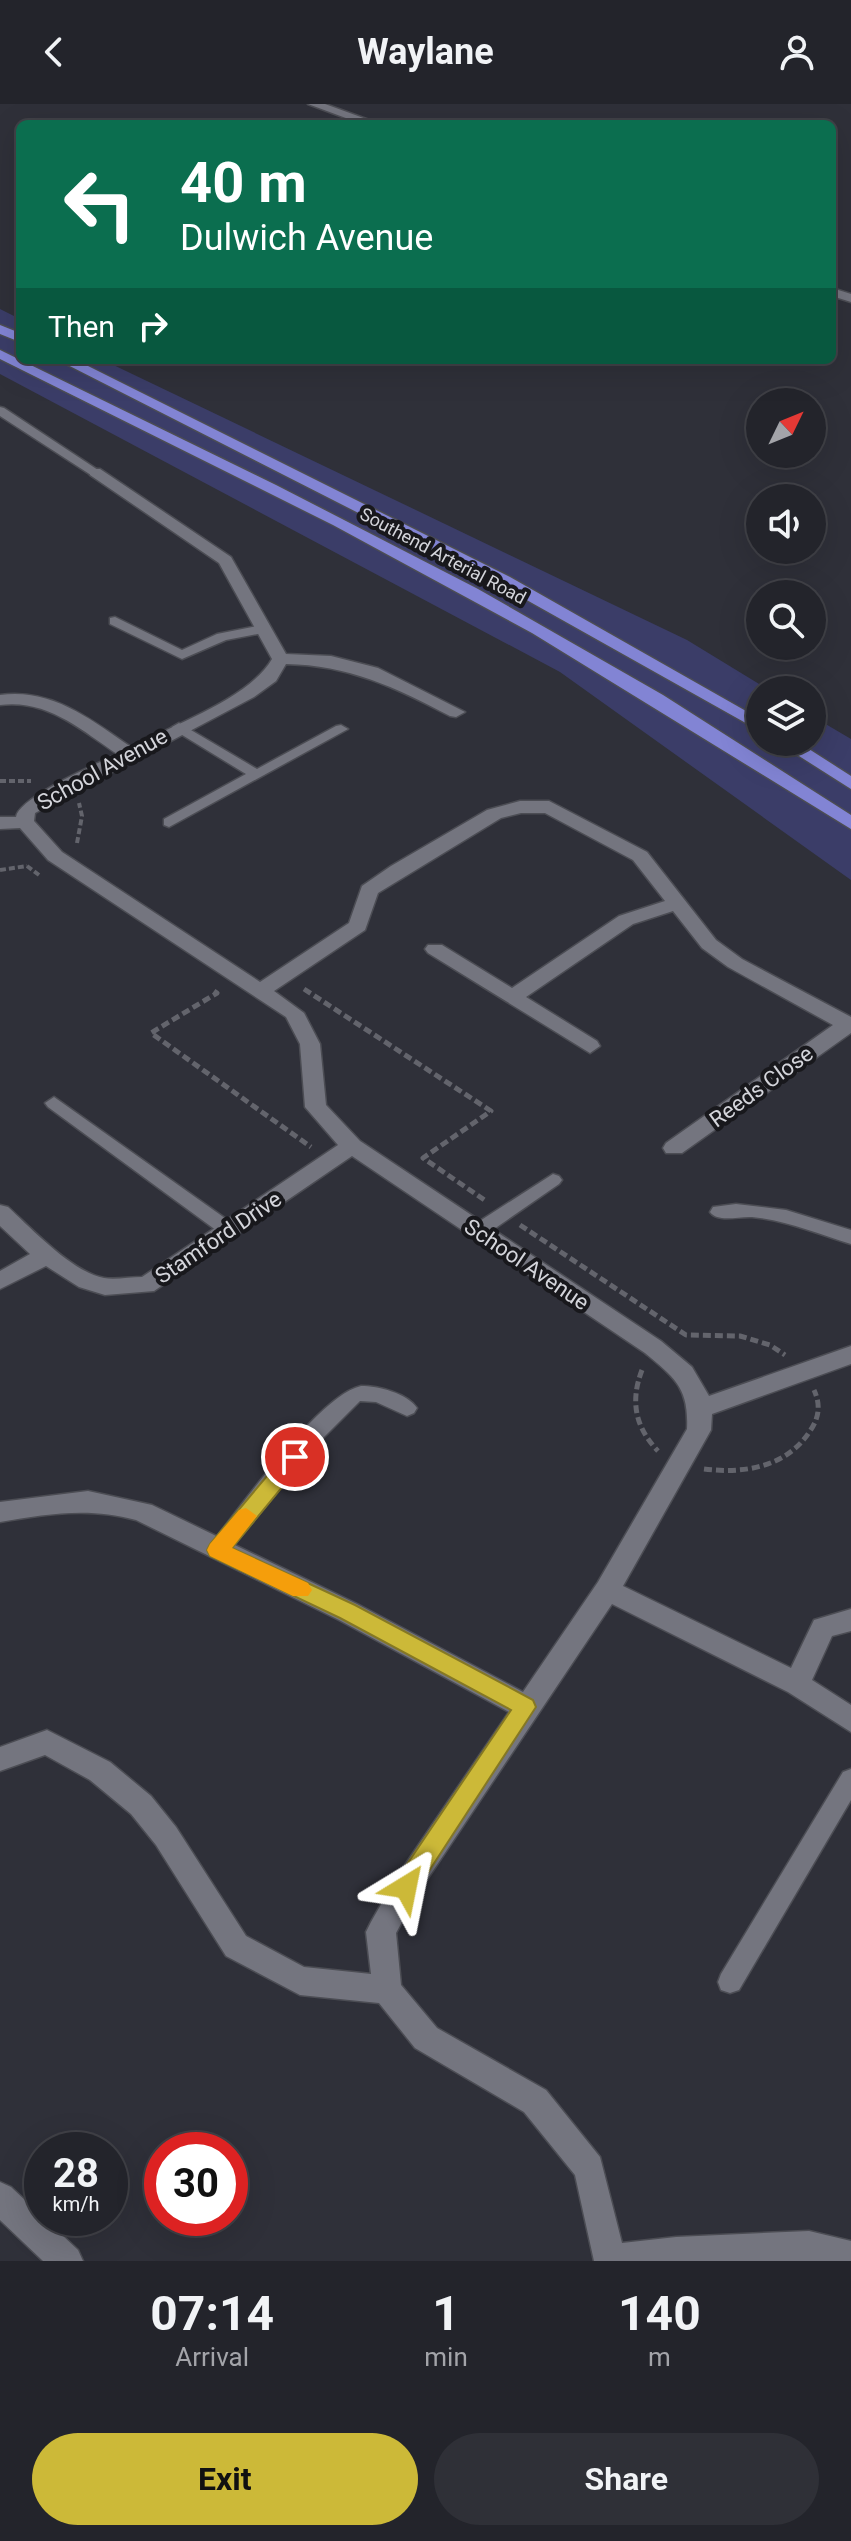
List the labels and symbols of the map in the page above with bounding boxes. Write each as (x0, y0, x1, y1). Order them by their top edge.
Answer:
north arrow (746, 388, 826, 468)
street label: Southend Arterial Road (357, 503, 530, 608)
street label: School Avenue (33, 723, 172, 815)
street label: Reeds Close (705, 1041, 818, 1132)
street label: Stamford Drive (151, 1186, 286, 1289)
street label: School Avenue (460, 1214, 594, 1315)
pin (261, 1423, 329, 1491)
position arrow (364, 1845, 448, 1929)
speed limit sign: 30 (144, 2132, 248, 2236)

